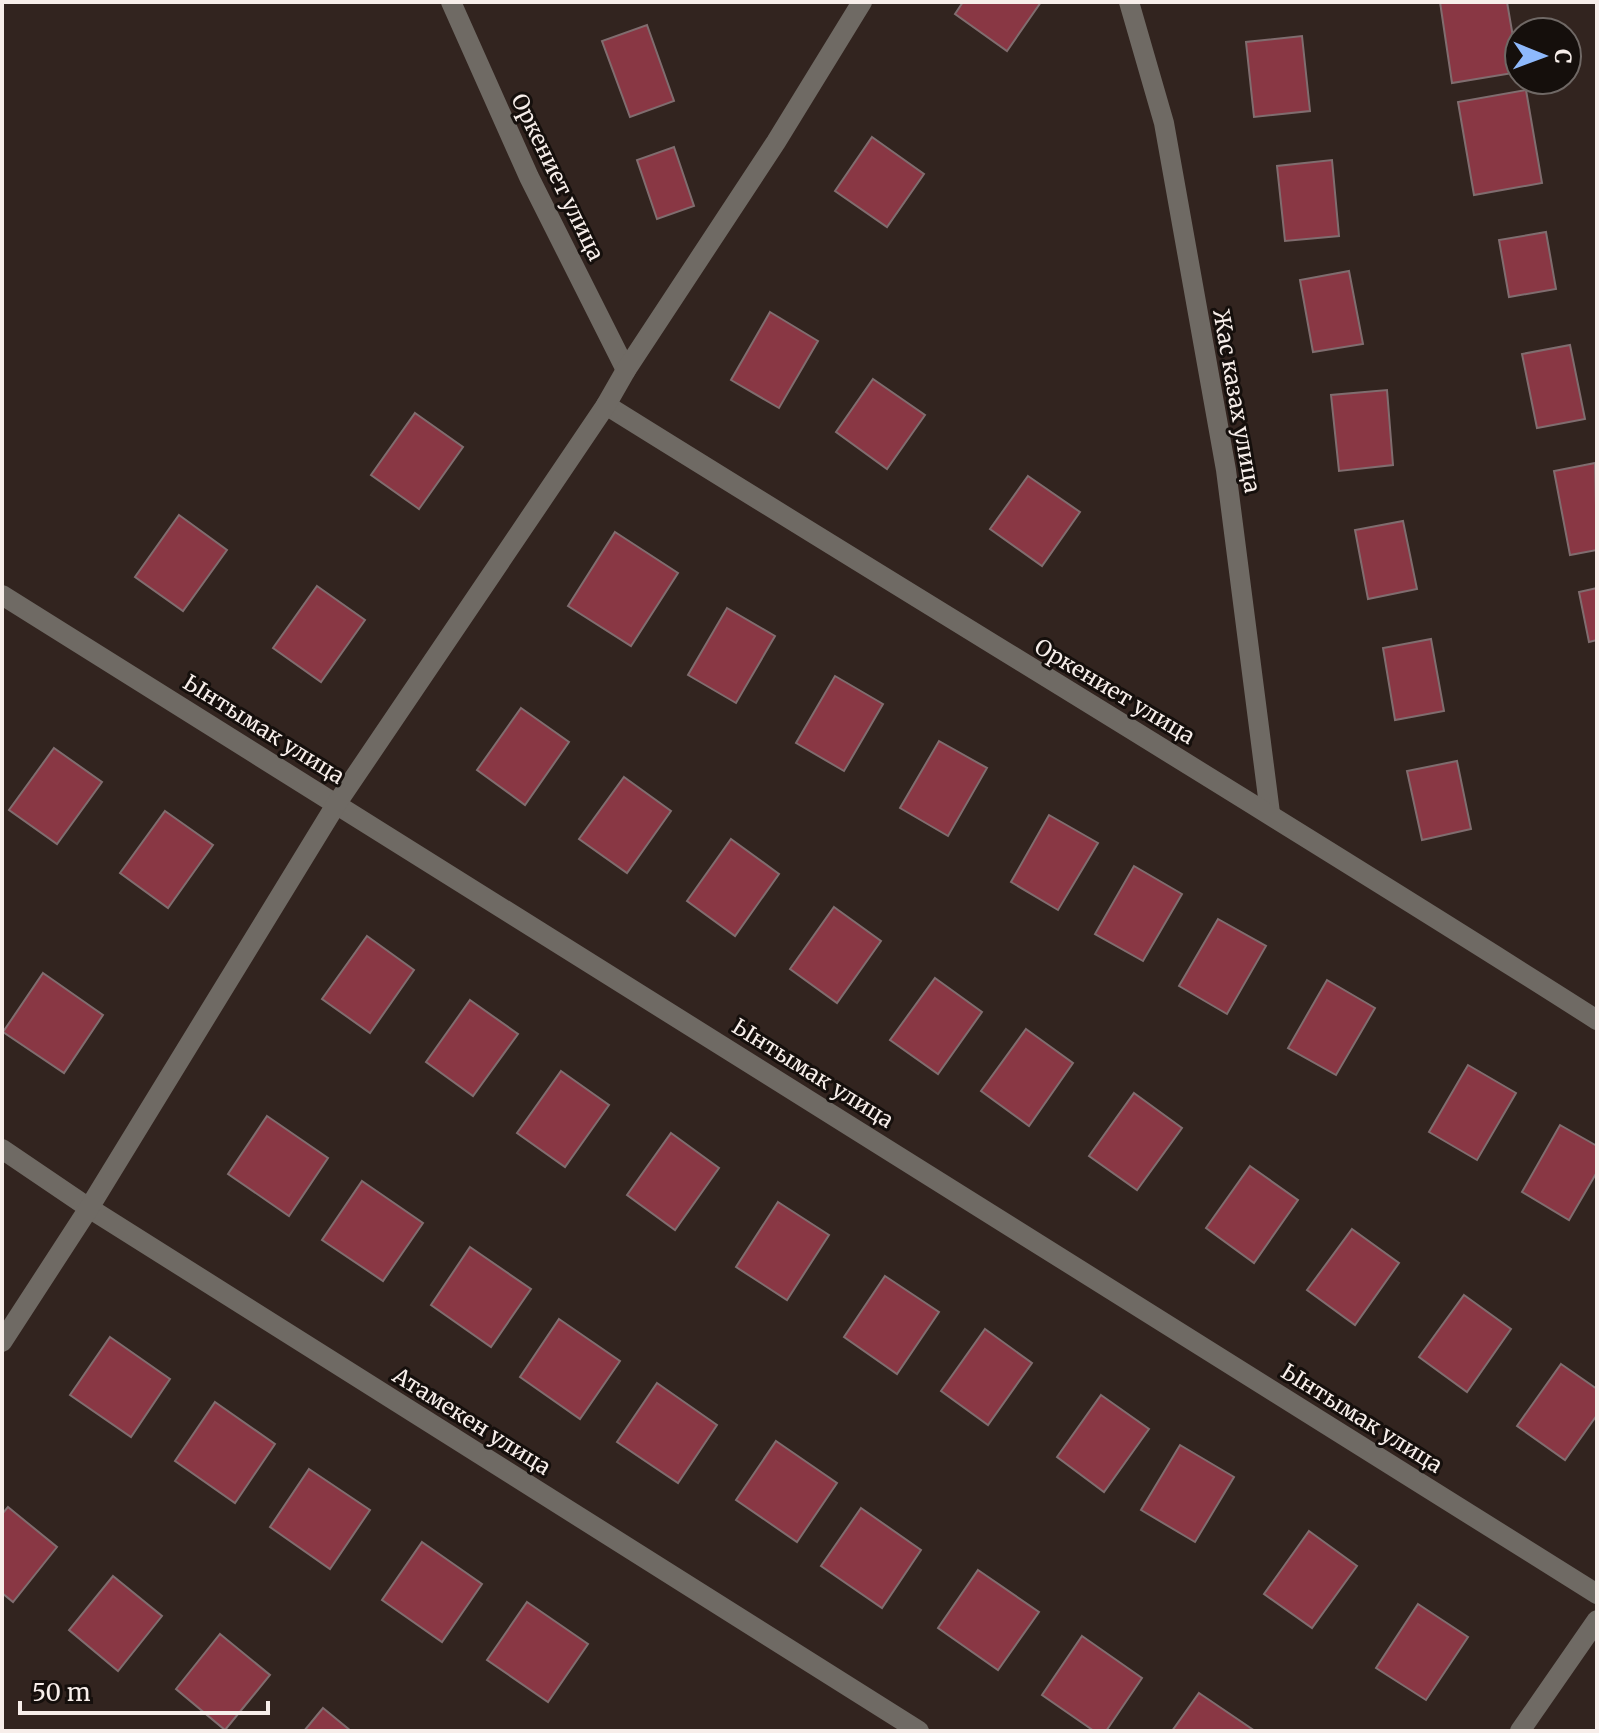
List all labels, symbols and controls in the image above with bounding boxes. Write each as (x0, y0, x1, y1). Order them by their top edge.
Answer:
north arrow (1503, 16, 1583, 96)
text: С (1549, 49, 1577, 64)
street label: Оркениет улица (505, 89, 611, 265)
street label: Жас казах улица (1207, 307, 1267, 495)
street label: Оркениет улица (1030, 632, 1200, 750)
street label: Ынтымак улица (178, 668, 350, 790)
street label: Ынтымак улица (727, 1012, 899, 1134)
street label: Ынтымак улица (1276, 1357, 1448, 1479)
street label: Атамекен улица (387, 1361, 556, 1481)
scale bar (20, 1665, 268, 1715)
text: 50 m (32, 1677, 91, 1708)

